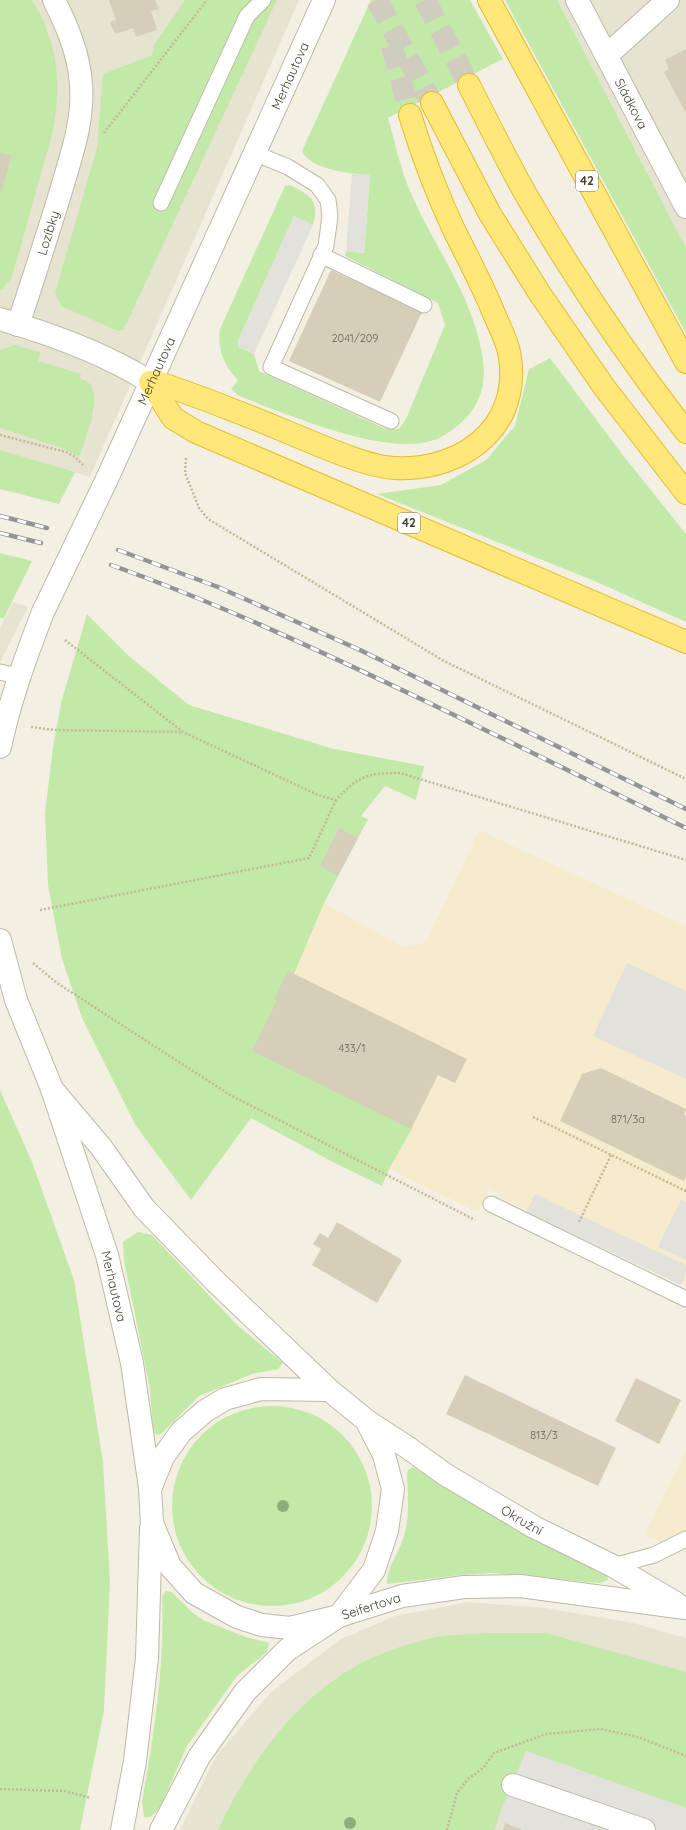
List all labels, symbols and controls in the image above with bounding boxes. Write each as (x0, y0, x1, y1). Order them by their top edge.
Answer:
street label: Merhautova (267, 39, 312, 112)
street label: Sládkova (612, 75, 651, 132)
road number: 42 (576, 171, 598, 191)
street label: Lozíbky (33, 208, 62, 257)
house number: 2041/209 (332, 331, 378, 345)
street label: Merhautova (134, 334, 178, 407)
road number: 42 (398, 513, 420, 533)
house number: 433/1 (338, 1041, 366, 1055)
house number: 871/3a (611, 1112, 645, 1126)
street label: Merhautova (98, 1249, 130, 1323)
house number: 813/3 (530, 1428, 558, 1442)
street label: Okružní (498, 1501, 546, 1538)
street label: Seifertova (340, 1589, 402, 1623)

